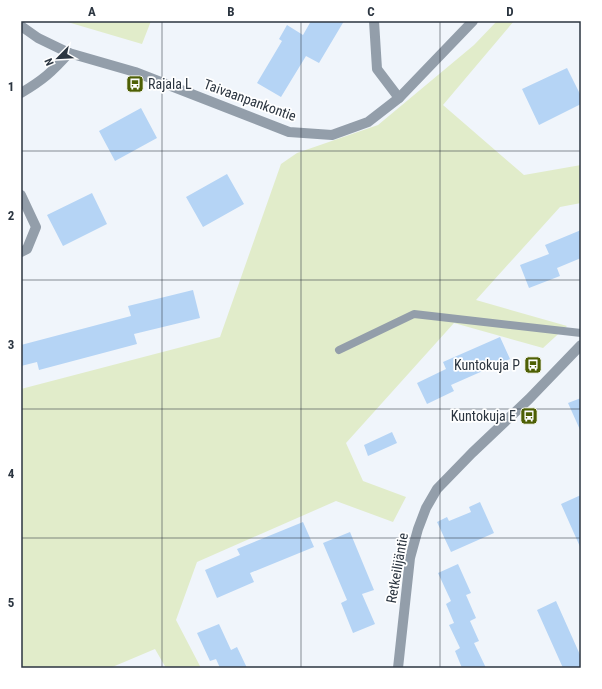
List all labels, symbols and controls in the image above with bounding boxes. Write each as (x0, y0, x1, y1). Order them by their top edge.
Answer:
text: A (88, 4, 96, 19)
text: B (227, 4, 235, 19)
text: C (367, 4, 375, 19)
text: D (506, 4, 514, 19)
north arrow (38, 38, 78, 78)
text: N (42, 56, 57, 68)
bus stop icon: Rajala L (125, 74, 145, 94)
place label: Rajala L (148, 76, 192, 92)
street label: Taivaanpankontie (202, 76, 299, 124)
text: 1 (8, 79, 14, 94)
text: 2 (8, 208, 15, 223)
text: 3 (8, 337, 14, 352)
bus stop icon: Kuntokuja P (523, 355, 543, 375)
place label: Kuntokuja P (454, 357, 520, 373)
bus stop icon: Kuntokuja E (519, 406, 539, 426)
place label: Kuntokuja E (451, 408, 516, 424)
text: 4 (8, 466, 15, 481)
street label: Retkeilijäntie (383, 531, 411, 604)
text: 5 (8, 595, 15, 610)

